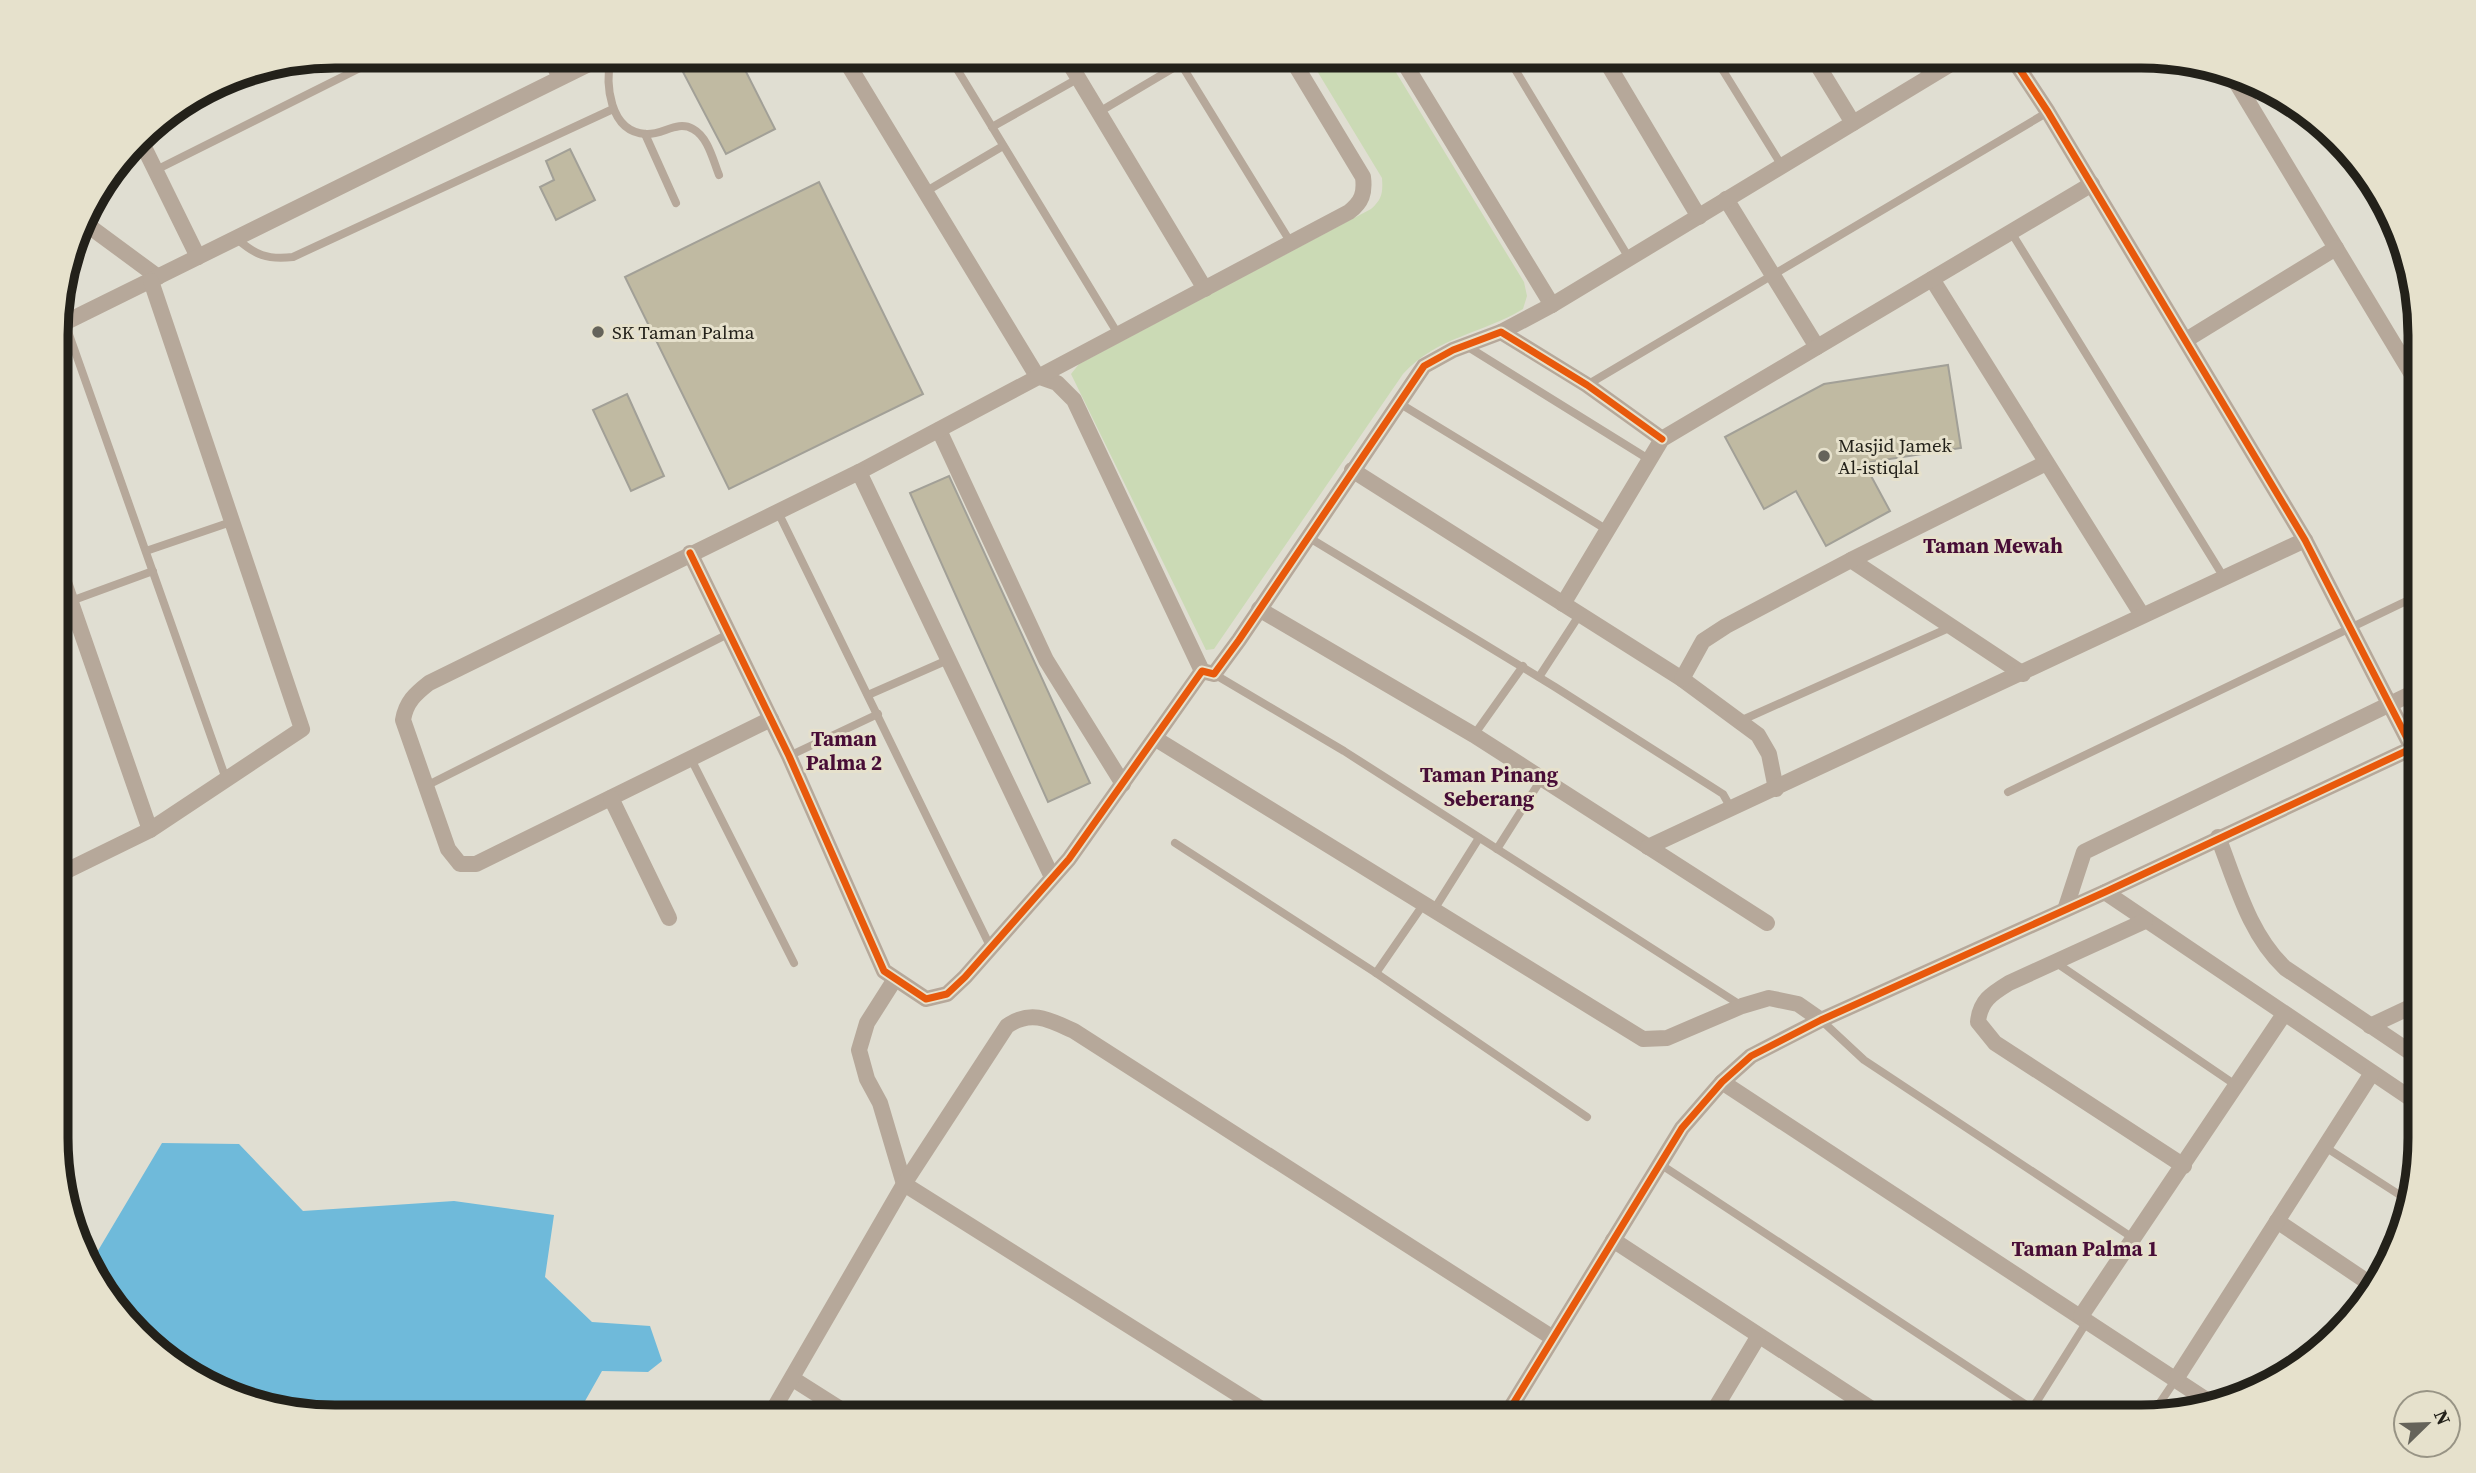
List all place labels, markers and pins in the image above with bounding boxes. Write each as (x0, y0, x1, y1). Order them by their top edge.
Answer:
place label: SK Taman Palma (612, 319, 755, 345)
marker: SK Taman Palma (590, 324, 606, 340)
place label: Masjid Jamek Al-istiqlal (1838, 432, 1953, 480)
marker: Masjid Jamek Al-istiqlal (1816, 448, 1832, 464)

